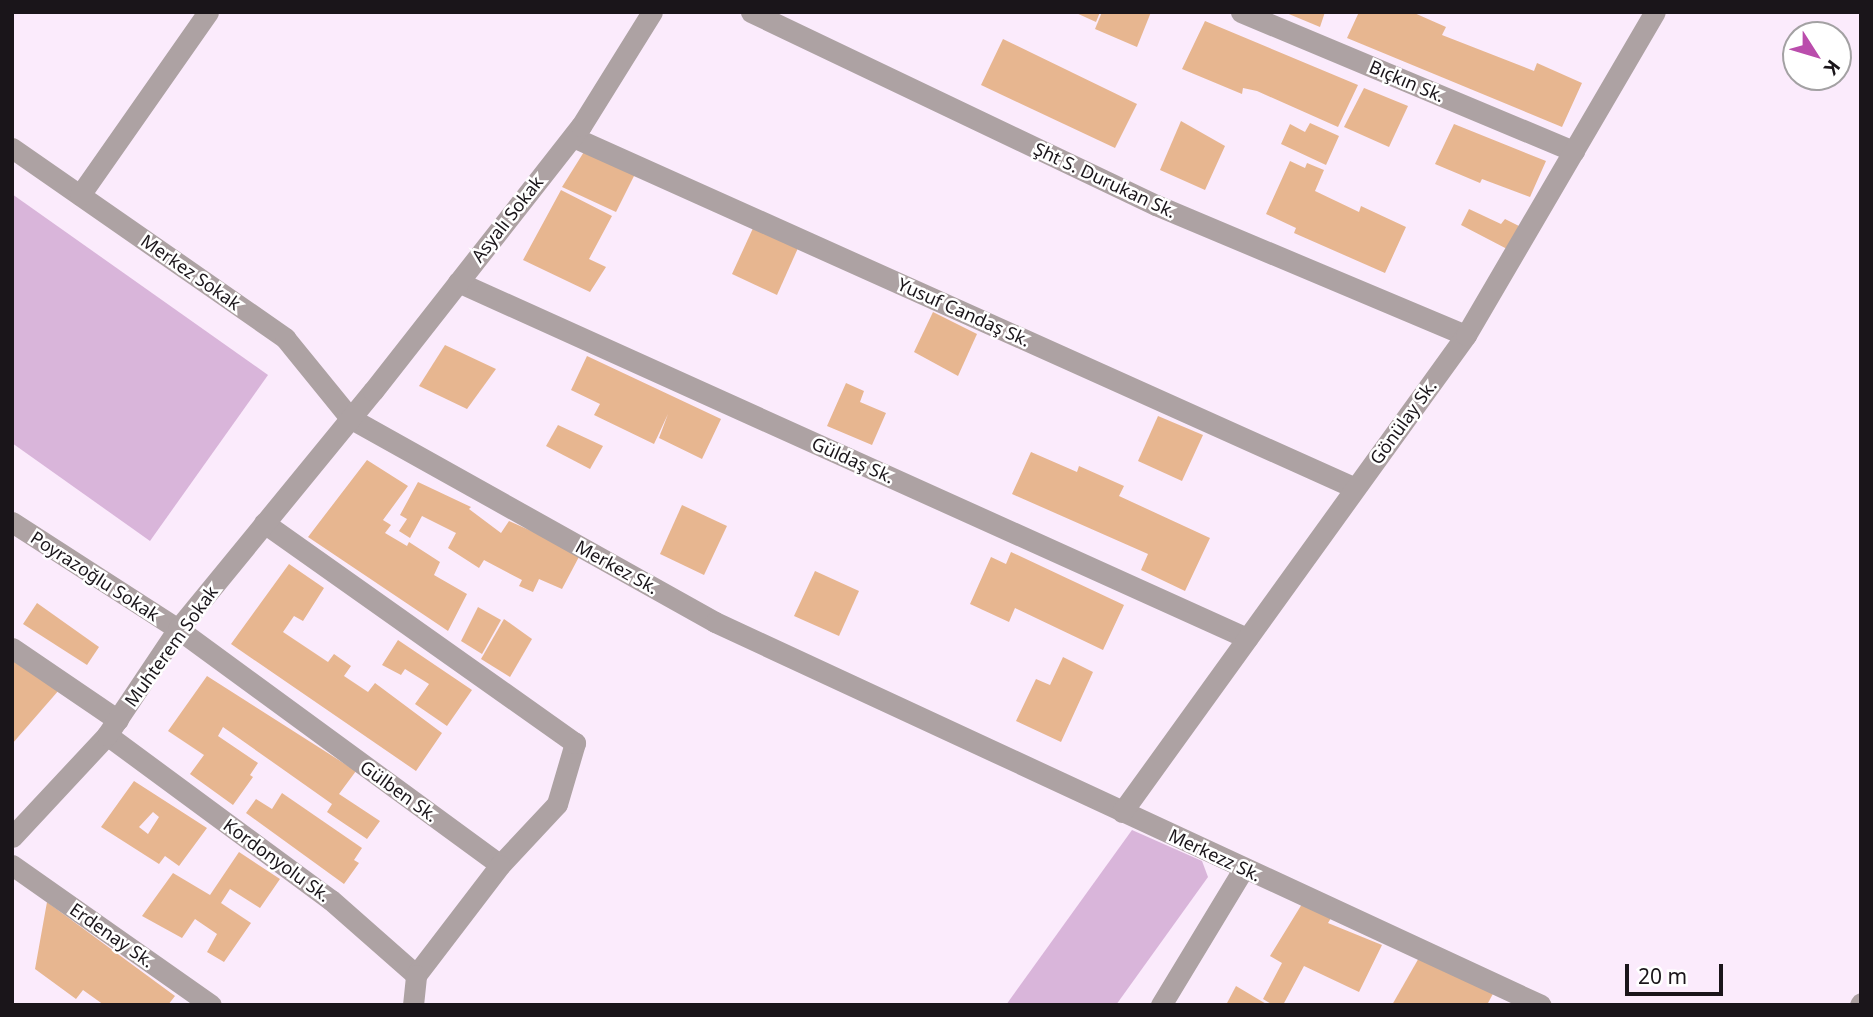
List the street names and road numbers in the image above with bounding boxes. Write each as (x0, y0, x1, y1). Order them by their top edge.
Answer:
street label: Bıçkın Sk. (1366, 56, 1448, 106)
street label: Şht S. Durukan Sk. (1031, 138, 1179, 222)
street label: Asyalı Sokak (467, 172, 547, 266)
street label: Merkez Sokak (137, 230, 245, 314)
street label: Yusuf Candaş Sk. (894, 273, 1034, 351)
street label: Gönülay Sk. (1365, 376, 1441, 468)
street label: Güldaş Sk. (809, 432, 897, 488)
street label: Poyrazoğlu Sokak (27, 526, 163, 626)
street label: Merkez Sk. (572, 536, 662, 598)
street label: Muhterem Sokak (120, 581, 222, 711)
street label: Gülben Sk. (356, 756, 442, 826)
street label: Kordonyolu Sk. (219, 814, 335, 906)
street label: Merkezz Sk. (1165, 824, 1265, 886)
street label: Erdenay Sk. (66, 898, 158, 972)

